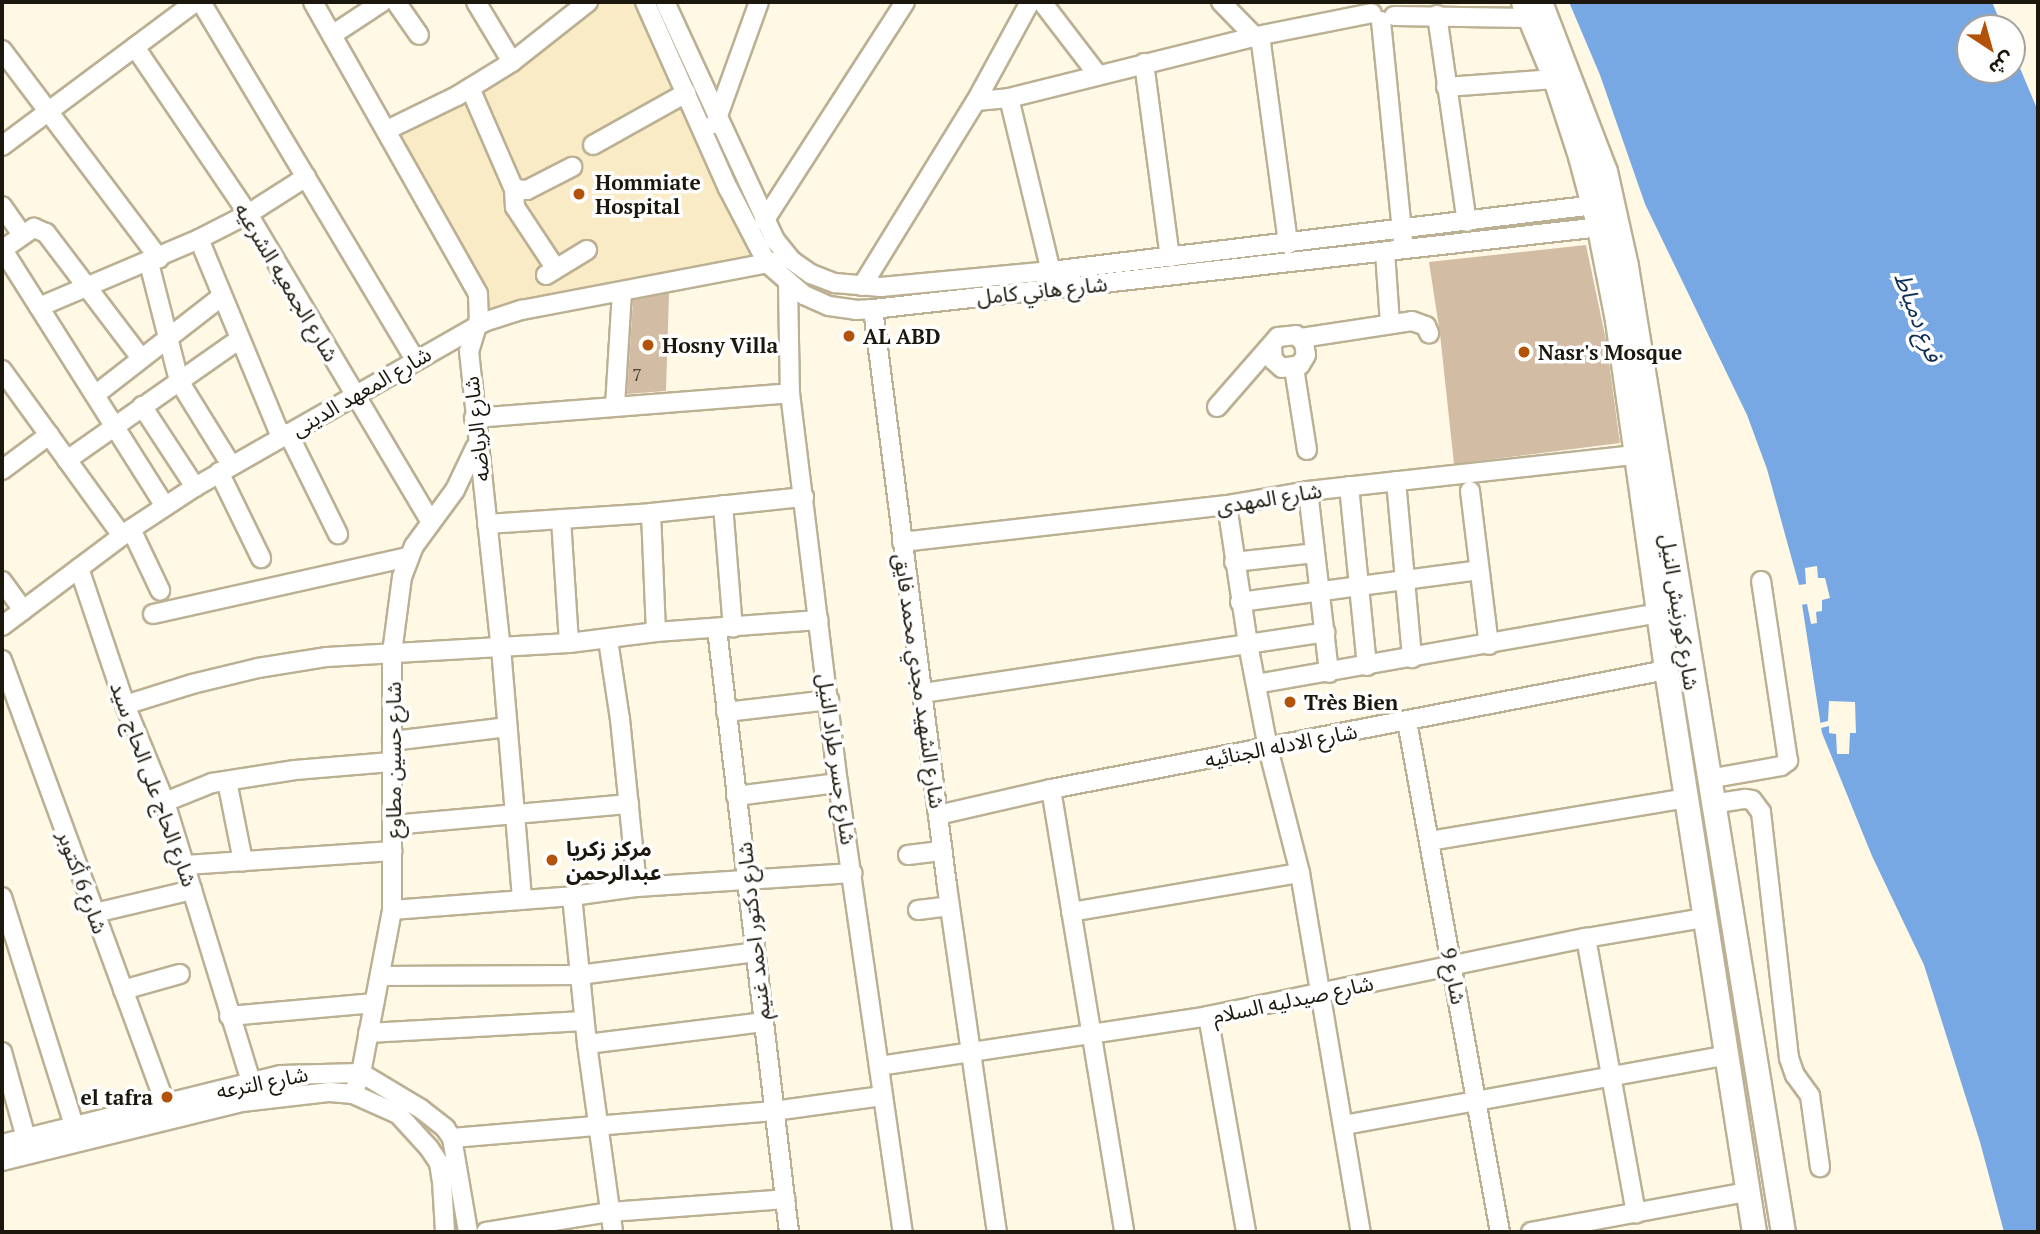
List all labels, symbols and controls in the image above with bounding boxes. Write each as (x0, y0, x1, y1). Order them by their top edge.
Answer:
north arrow (1956, 14, 2026, 84)
text: ش (1985, 47, 2020, 83)
place label: Hommiate Hospital (595, 169, 701, 219)
marker: Hommiate Hospital (569, 184, 589, 204)
street label: شارع الجمعيه الشرعيه (230, 198, 344, 366)
water label: فرع دمياط (1888, 269, 1948, 365)
street label: شارع هاني كامل (975, 271, 1109, 309)
place label: AL ABD (863, 323, 941, 349)
marker: AL ABD (841, 328, 857, 344)
place label: Hosny Villa (662, 332, 778, 358)
marker: Hosny Villa (640, 337, 656, 353)
place label: Nasr's Mosque (1538, 339, 1682, 365)
street label: شارع المعهد الدينى (287, 341, 435, 441)
marker: Nasr's Mosque (1516, 344, 1532, 360)
house number: 7 (632, 363, 642, 385)
street label: شارع الرياضه (458, 375, 494, 483)
street label: شارع المهدى (1214, 477, 1324, 519)
street label: شارع كورنيش النيل (1655, 532, 1705, 692)
street label: شارع الشهيد مجدي محمد فايق (890, 552, 950, 810)
street label: شارع جسر طراد النيل (813, 672, 861, 846)
street label: شارع الحاج على الحاج سيد (105, 678, 203, 890)
street label: شارع حسين مطاوع (380, 682, 406, 838)
place label: Très Bien (1304, 689, 1398, 715)
marker: Très Bien (1282, 694, 1298, 710)
street label: شارع الادله الجنائيه (1203, 718, 1359, 772)
street label: شارع 6 أكتوبر (53, 827, 113, 937)
place label: مركز زكريا عبدالرحمن (566, 835, 662, 885)
street label: شارع دكتور احمد غنيم (731, 841, 775, 1021)
marker: مركز زكريا عبدالرحمن (544, 852, 560, 868)
street label: شارع 9 (1436, 946, 1472, 1006)
street label: شارع صيدليه السلام (1210, 970, 1376, 1028)
street label: شارع الترعه (214, 1061, 310, 1103)
place label: el tafra (81, 1084, 153, 1110)
marker: el tafra (159, 1089, 175, 1105)

